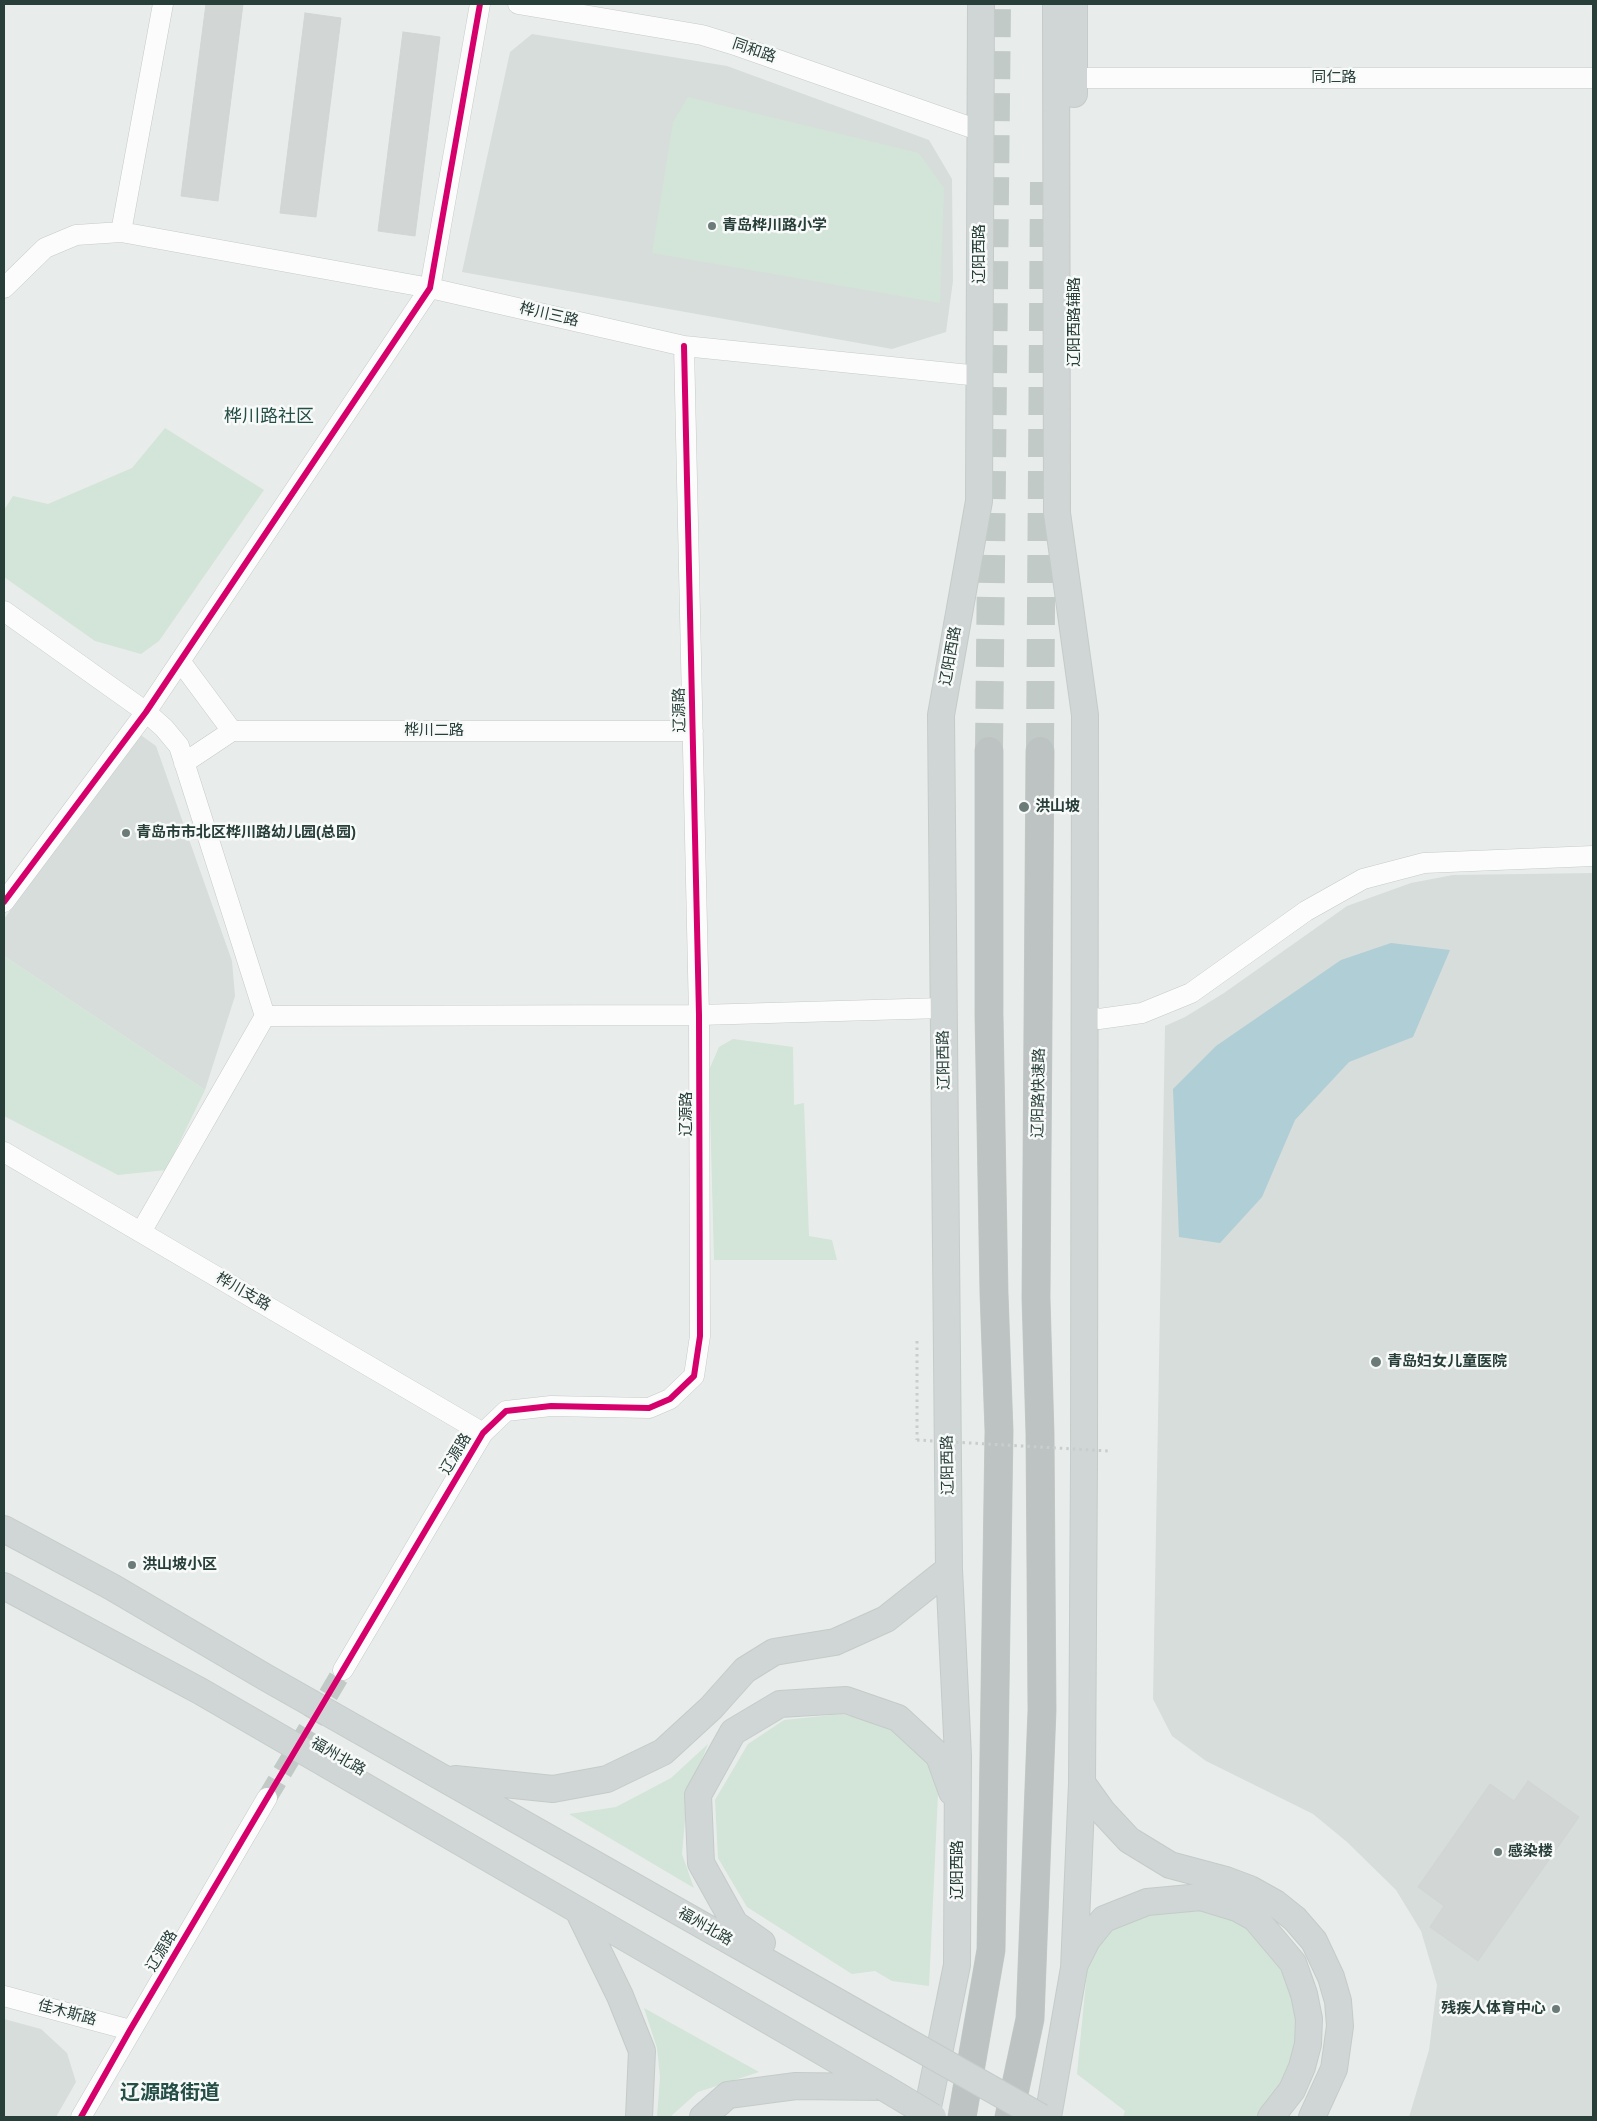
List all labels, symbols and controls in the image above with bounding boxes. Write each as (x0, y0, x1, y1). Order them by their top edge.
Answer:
street label: 同和路 (730, 35, 778, 67)
street label: 同仁路 (1312, 69, 1356, 87)
place label: 青岛桦川路小学 (722, 217, 827, 235)
marker: 青岛桦川路小学 (706, 220, 718, 232)
street label: 辽阳西路 (971, 224, 989, 284)
street label: 辽阳西路辅路 (1066, 277, 1084, 367)
street label: 桦川三路 (518, 299, 580, 331)
district label: 桦川路社区 (224, 406, 314, 428)
street label: 辽阳西路 (937, 625, 965, 687)
street label: 辽源路 (671, 687, 689, 733)
street label: 桦川二路 (404, 722, 464, 740)
place label: 洪山坡 (1035, 798, 1080, 816)
marker: 洪山坡 (1017, 800, 1031, 814)
place label: 青岛市市北区桦川路幼儿园(总园) (136, 824, 356, 842)
marker: 青岛市市北区桦川路幼儿园(总园) (120, 827, 132, 839)
street label: 辽阳西路 (934, 1030, 954, 1090)
street label: 辽阳路快速路 (1029, 1048, 1049, 1138)
street label: 辽源路 (678, 1092, 696, 1136)
street label: 桦川支路 (213, 1269, 273, 1315)
place label: 青岛妇女儿童医院 (1387, 1353, 1507, 1371)
marker: 青岛妇女儿童医院 (1369, 1355, 1383, 1369)
street label: 辽源路 (437, 1430, 475, 1478)
street label: 辽阳西路 (938, 1435, 958, 1495)
place label: 洪山坡小区 (142, 1556, 217, 1574)
marker: 洪山坡小区 (126, 1559, 138, 1571)
street label: 福州北路 (308, 1734, 368, 1780)
street label: 辽阳西路 (949, 1840, 967, 1900)
place label: 感染楼 (1508, 1843, 1553, 1861)
marker: 感染楼 (1492, 1846, 1504, 1858)
street label: 福州北路 (675, 1904, 735, 1950)
street label: 辽源路 (143, 1927, 181, 1975)
street label: 佳木斯路 (36, 1997, 98, 2029)
place label: 残疾人体育中心 (1441, 2000, 1546, 2018)
marker: 残疾人体育中心 (1550, 2003, 1562, 2015)
district label: 辽源路街道 (120, 2081, 220, 2105)

